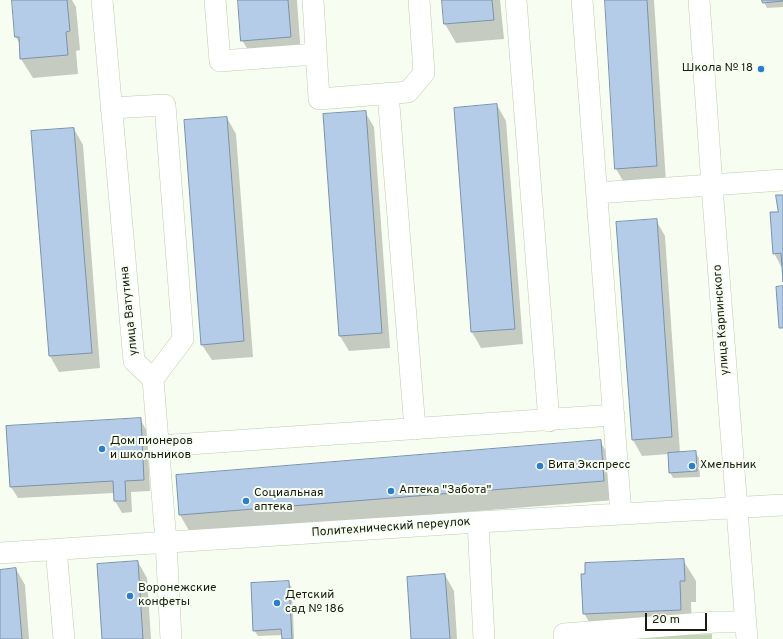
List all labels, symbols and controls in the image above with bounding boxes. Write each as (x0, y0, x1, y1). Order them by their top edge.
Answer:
place label: Школа № 18 (682, 62, 753, 76)
marker: Школа № 18 (756, 64, 766, 74)
street label: улица Карпинского (711, 264, 733, 376)
street label: улица Ватутина (118, 265, 142, 357)
place label: Дом пионеров и школьников (110, 435, 193, 463)
marker: Дом пионеров и школьников (97, 444, 107, 454)
place label: Вита Экспресс (548, 459, 631, 473)
place label: Хмельник (700, 459, 757, 473)
marker: Вита Экспресс (535, 461, 545, 471)
marker: Хмельник (687, 461, 697, 471)
place label: Аптека "Забота" (399, 484, 491, 498)
marker: Аптека "Забота" (386, 486, 396, 496)
place label: Социальная аптека (254, 487, 324, 515)
marker: Социальная аптека (241, 496, 251, 506)
street label: Политехнический переулок (311, 515, 471, 541)
place label: Воронежские конфеты (138, 582, 216, 610)
place label: Детский сад № 186 (285, 589, 344, 617)
marker: Воронежские конфеты (125, 591, 135, 601)
marker: Детский сад № 186 (272, 598, 282, 608)
scale bar (647, 605, 709, 631)
text: 20 m (652, 612, 680, 628)

